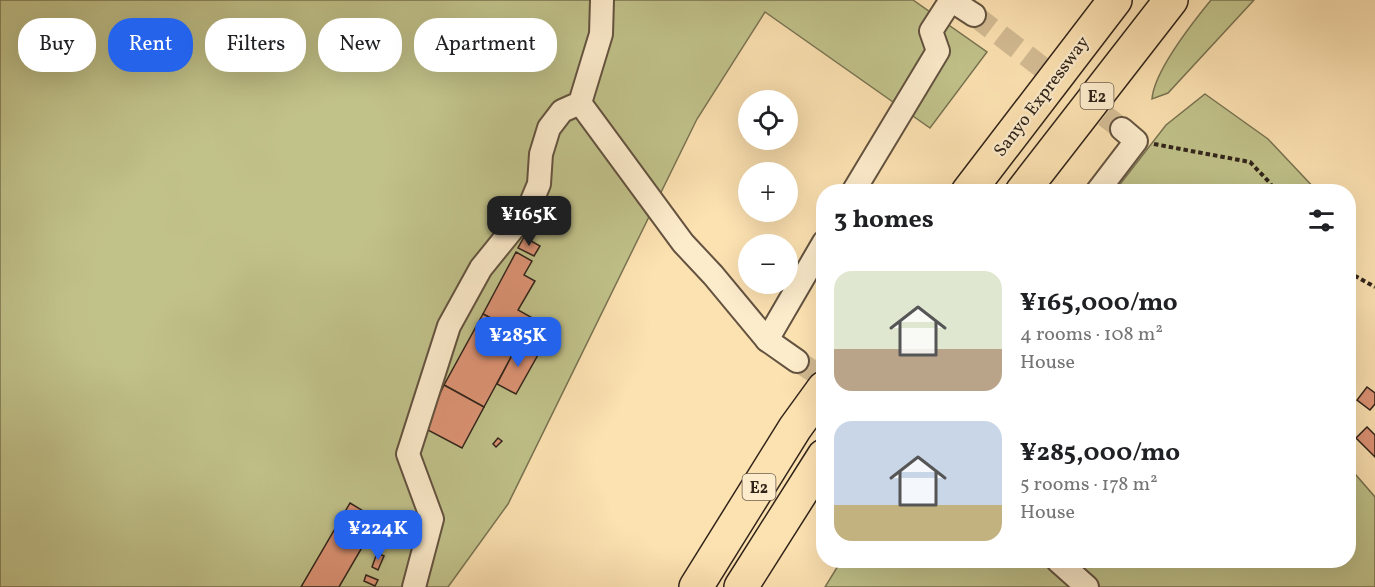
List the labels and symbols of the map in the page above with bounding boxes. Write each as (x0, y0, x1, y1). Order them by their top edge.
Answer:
street label: Sanyo Expressway (988, 31, 1096, 162)
road number: E2 (1080, 83, 1114, 109)
pin: ¥165K (487, 196, 571, 247)
pin: ¥285K (476, 317, 560, 368)
road number: E2 (742, 474, 776, 500)
pin: ¥224K (336, 510, 420, 561)

